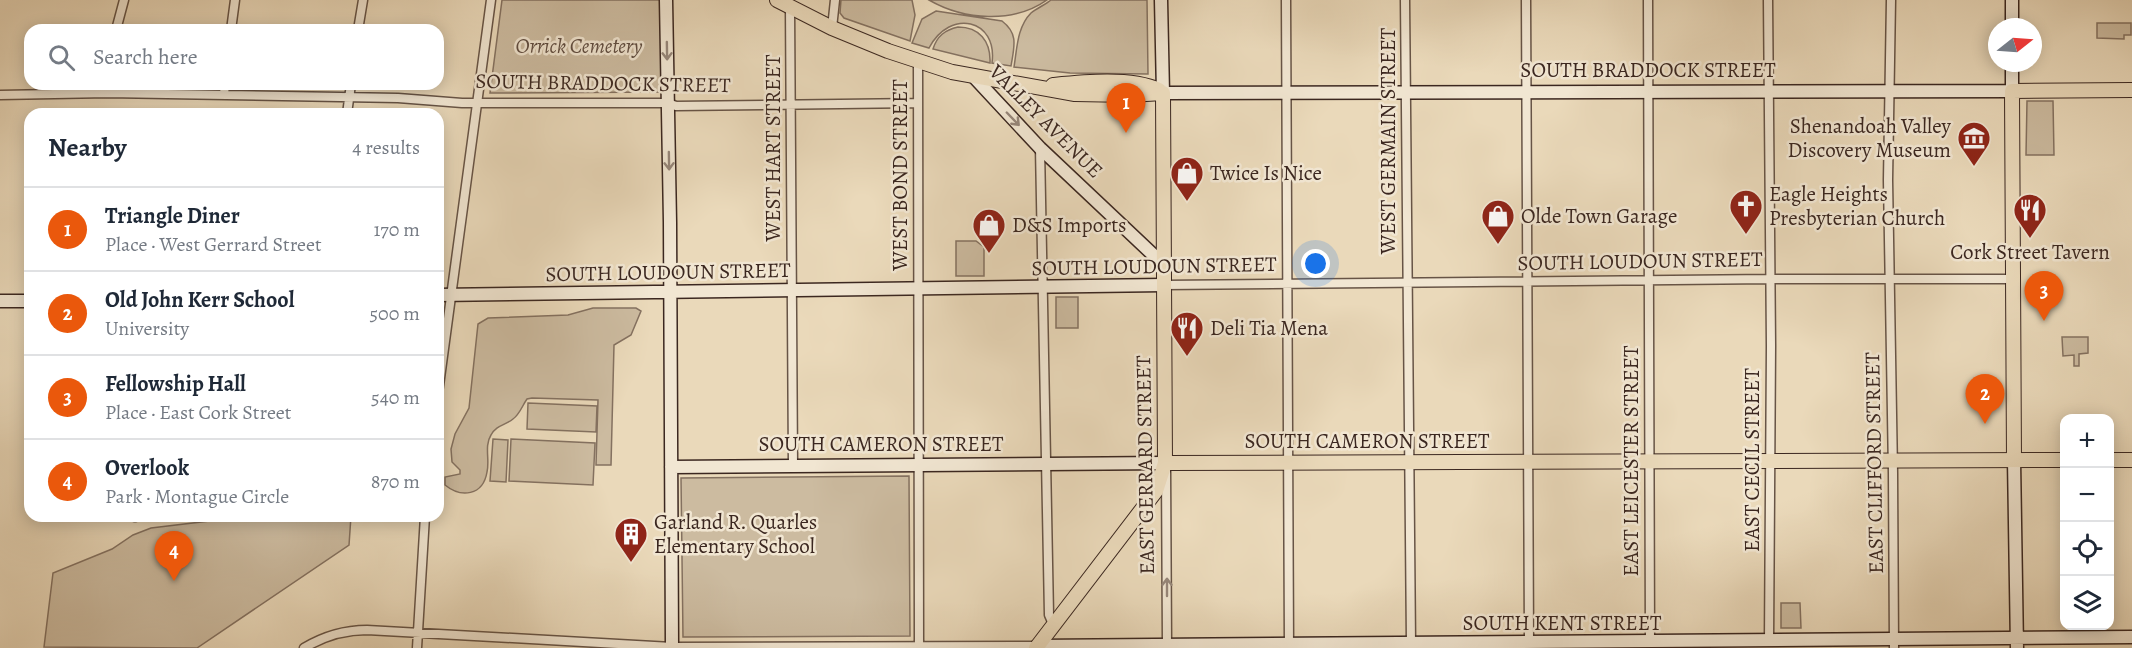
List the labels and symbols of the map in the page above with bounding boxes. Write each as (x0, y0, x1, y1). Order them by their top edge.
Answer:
north arrow (1988, 18, 2042, 72)
street label: WEST GERMAIN STREET (1374, 27, 1402, 255)
park label: Orrick Cemetery (515, 32, 643, 60)
one-way arrow (661, 41, 673, 61)
street label: WEST HART STREET (759, 54, 787, 242)
street label: SOUTH BRADDOCK STREET (1520, 56, 1776, 84)
street label: VALLEY AVENUE (982, 57, 1109, 184)
street label: SOUTH BRADDOCK STREET (475, 67, 731, 99)
street label: WEST BOND STREET (886, 79, 914, 272)
pin: 1 (1106, 84, 1146, 133)
one-way arrow (1005, 112, 1020, 127)
place label: Shenandoah Valley Discovery Museum (1787, 112, 1952, 164)
museum icon: Shenandoah Valley Discovery Museum (1956, 120, 1992, 167)
one-way arrow (663, 151, 675, 171)
shop icon: Twice Is Nice (1169, 155, 1205, 202)
place label: Twice Is Nice (1210, 159, 1322, 187)
place label: Eagle Heights Presbyterian Church (1769, 180, 1945, 232)
church icon: Eagle Heights Presbyterian Church (1728, 188, 1764, 235)
restaurant icon: Cork Street Tavern (2012, 192, 2048, 239)
shop icon: Olde Town Garage (1480, 198, 1516, 245)
place label: Olde Town Garage (1521, 202, 1677, 230)
shop icon: D&S Imports (971, 207, 1007, 254)
place label: D&S Imports (1012, 211, 1127, 239)
place label: Cork Street Tavern (1950, 238, 2110, 266)
street label: SOUTH LOUDOUN STREET (1517, 245, 1763, 277)
your location (1301, 249, 1330, 278)
street label: SOUTH LOUDOUN STREET (1031, 250, 1277, 282)
street label: SOUTH LOUDOUN STREET (545, 256, 791, 288)
pin: 3 (2024, 272, 2064, 321)
restaurant icon: Deli Tia Mena (1169, 310, 1205, 357)
place label: Deli Tia Mena (1210, 314, 1328, 342)
street label: EAST LEICESTER STREET (1617, 345, 1645, 576)
street label: EAST CLIFFORD STREET (1858, 351, 1890, 574)
street label: EAST GERRARD STREET (1129, 355, 1161, 575)
street label: EAST CECIL STREET (1738, 368, 1766, 552)
pin: 2 (1966, 374, 2004, 424)
street label: SOUTH CAMERON STREET (1244, 427, 1490, 455)
street label: SOUTH CAMERON STREET (758, 430, 1004, 458)
place label: Garland R. Quarles Elementary School (654, 508, 817, 560)
building icon: Garland R. Quarles Elementary School (613, 516, 649, 563)
pin: 4 (154, 532, 194, 581)
one-way arrow (1161, 577, 1173, 597)
street label: SOUTH KENT STREET (1462, 609, 1662, 637)

